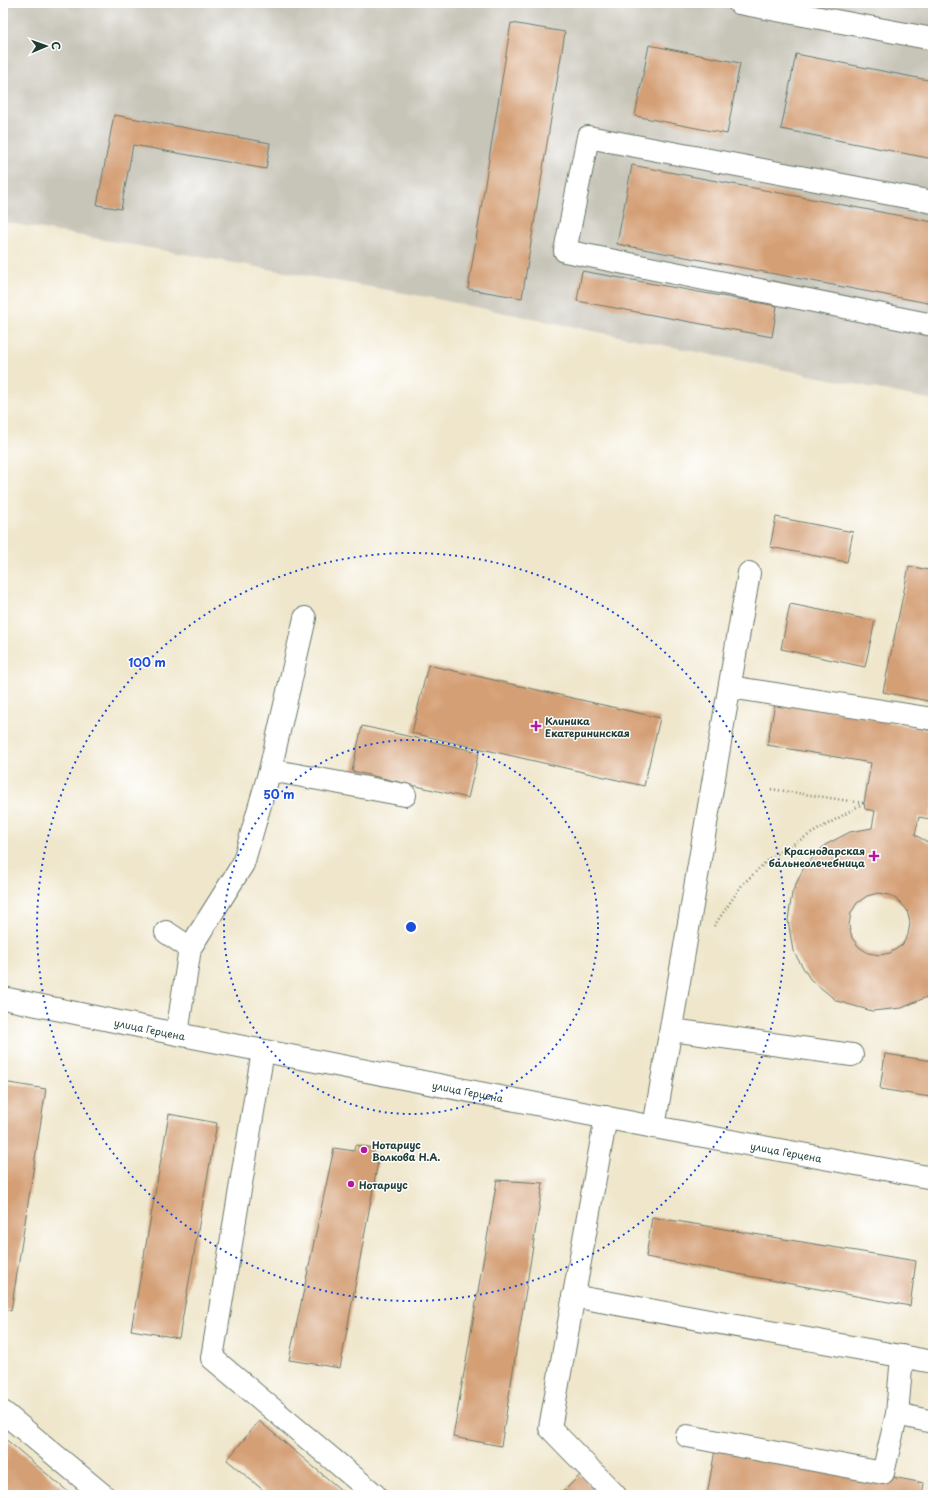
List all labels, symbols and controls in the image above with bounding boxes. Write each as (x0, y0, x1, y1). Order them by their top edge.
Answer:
north arrow (26, 26, 66, 66)
text: С (48, 41, 65, 50)
text: 100 m (128, 653, 166, 671)
place label: Клиника Екатерининская (545, 713, 630, 740)
marker: Клиника Екатерининская (530, 720, 542, 732)
text: 50 m (263, 785, 295, 803)
place label: Краснодарская бальнеолечебница (769, 843, 865, 870)
marker: Краснодарская бальнеолечебница (868, 850, 880, 862)
centre of rings (404, 920, 418, 934)
street label: улица Герцена (113, 1014, 187, 1043)
street label: улица Герцена (431, 1076, 505, 1105)
place label: Нотариус Волкова Н.А. (372, 1137, 441, 1164)
street label: улица Герцена (749, 1137, 824, 1165)
marker: Нотариус Волкова Н.А. (359, 1145, 369, 1155)
place label: Нотариус (359, 1177, 408, 1192)
marker: Нотариус (346, 1179, 356, 1189)

